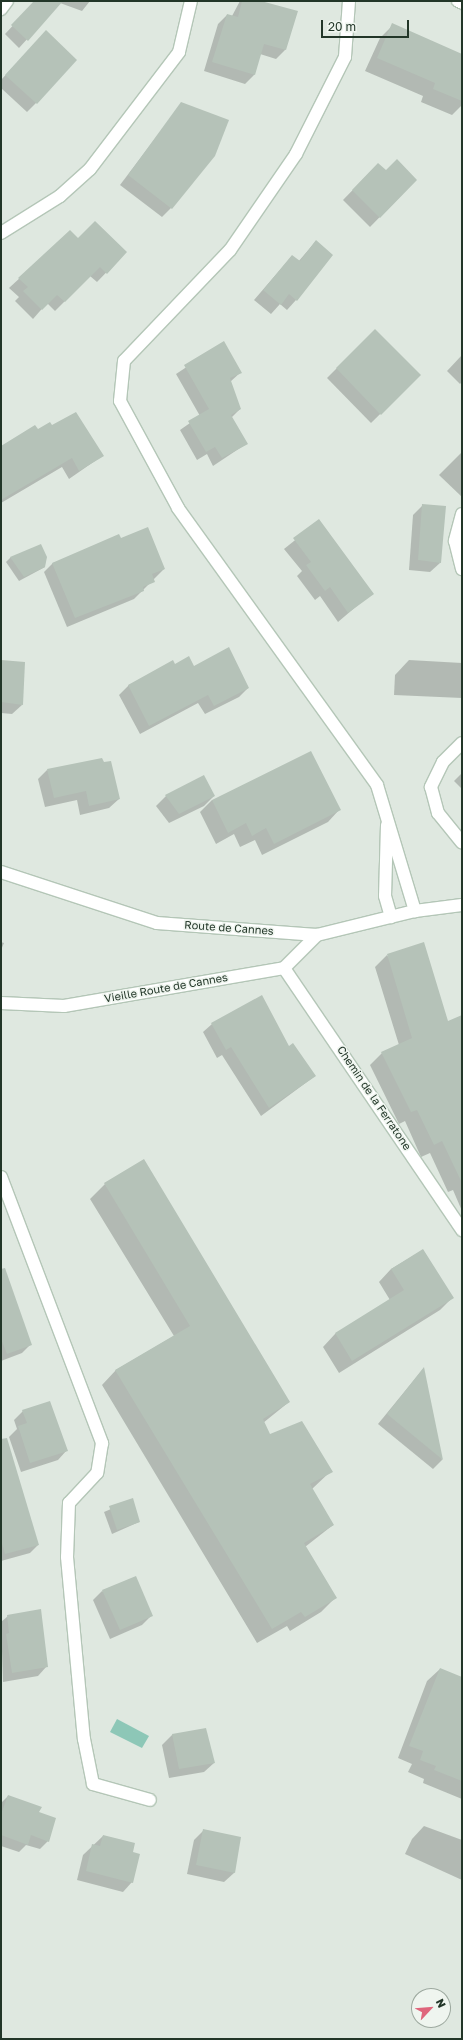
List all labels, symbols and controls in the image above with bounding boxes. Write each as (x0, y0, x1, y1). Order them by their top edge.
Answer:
scale bar (323, 12, 411, 38)
text: 20 m (328, 19, 356, 34)
street label: Route de Cannes (184, 918, 274, 938)
street label: Vieille Route de Cannes (103, 971, 229, 1005)
street label: Chemin de la Ferratone (334, 1043, 414, 1153)
north arrow (411, 1988, 451, 2028)
text: N (434, 1996, 449, 2010)

